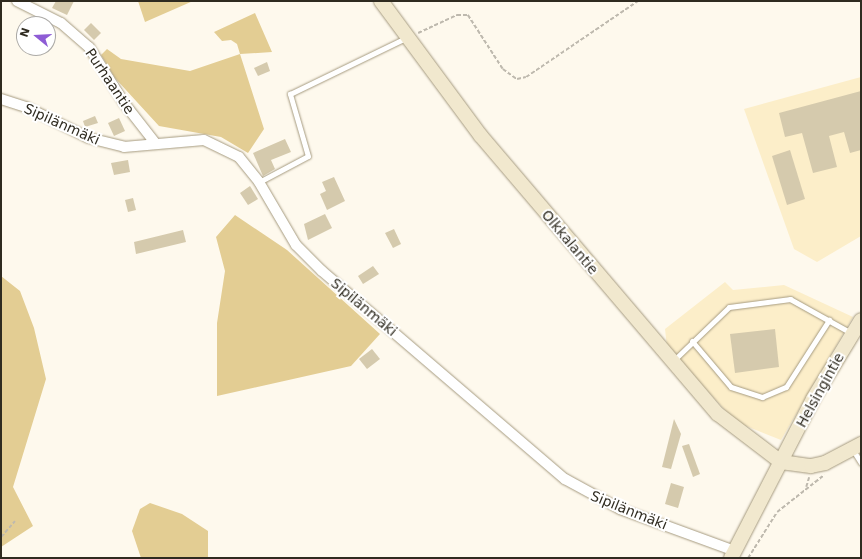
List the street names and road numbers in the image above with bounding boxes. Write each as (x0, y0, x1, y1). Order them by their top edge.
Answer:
street label: Purhaantie (82, 45, 138, 117)
street label: Sipilänmäki (22, 100, 102, 148)
street label: Olkkalantie (538, 206, 602, 278)
street label: Sipilänmäki (328, 274, 400, 340)
street label: Helsingintie (793, 350, 847, 430)
street label: Sipilänmäki (588, 487, 670, 533)

